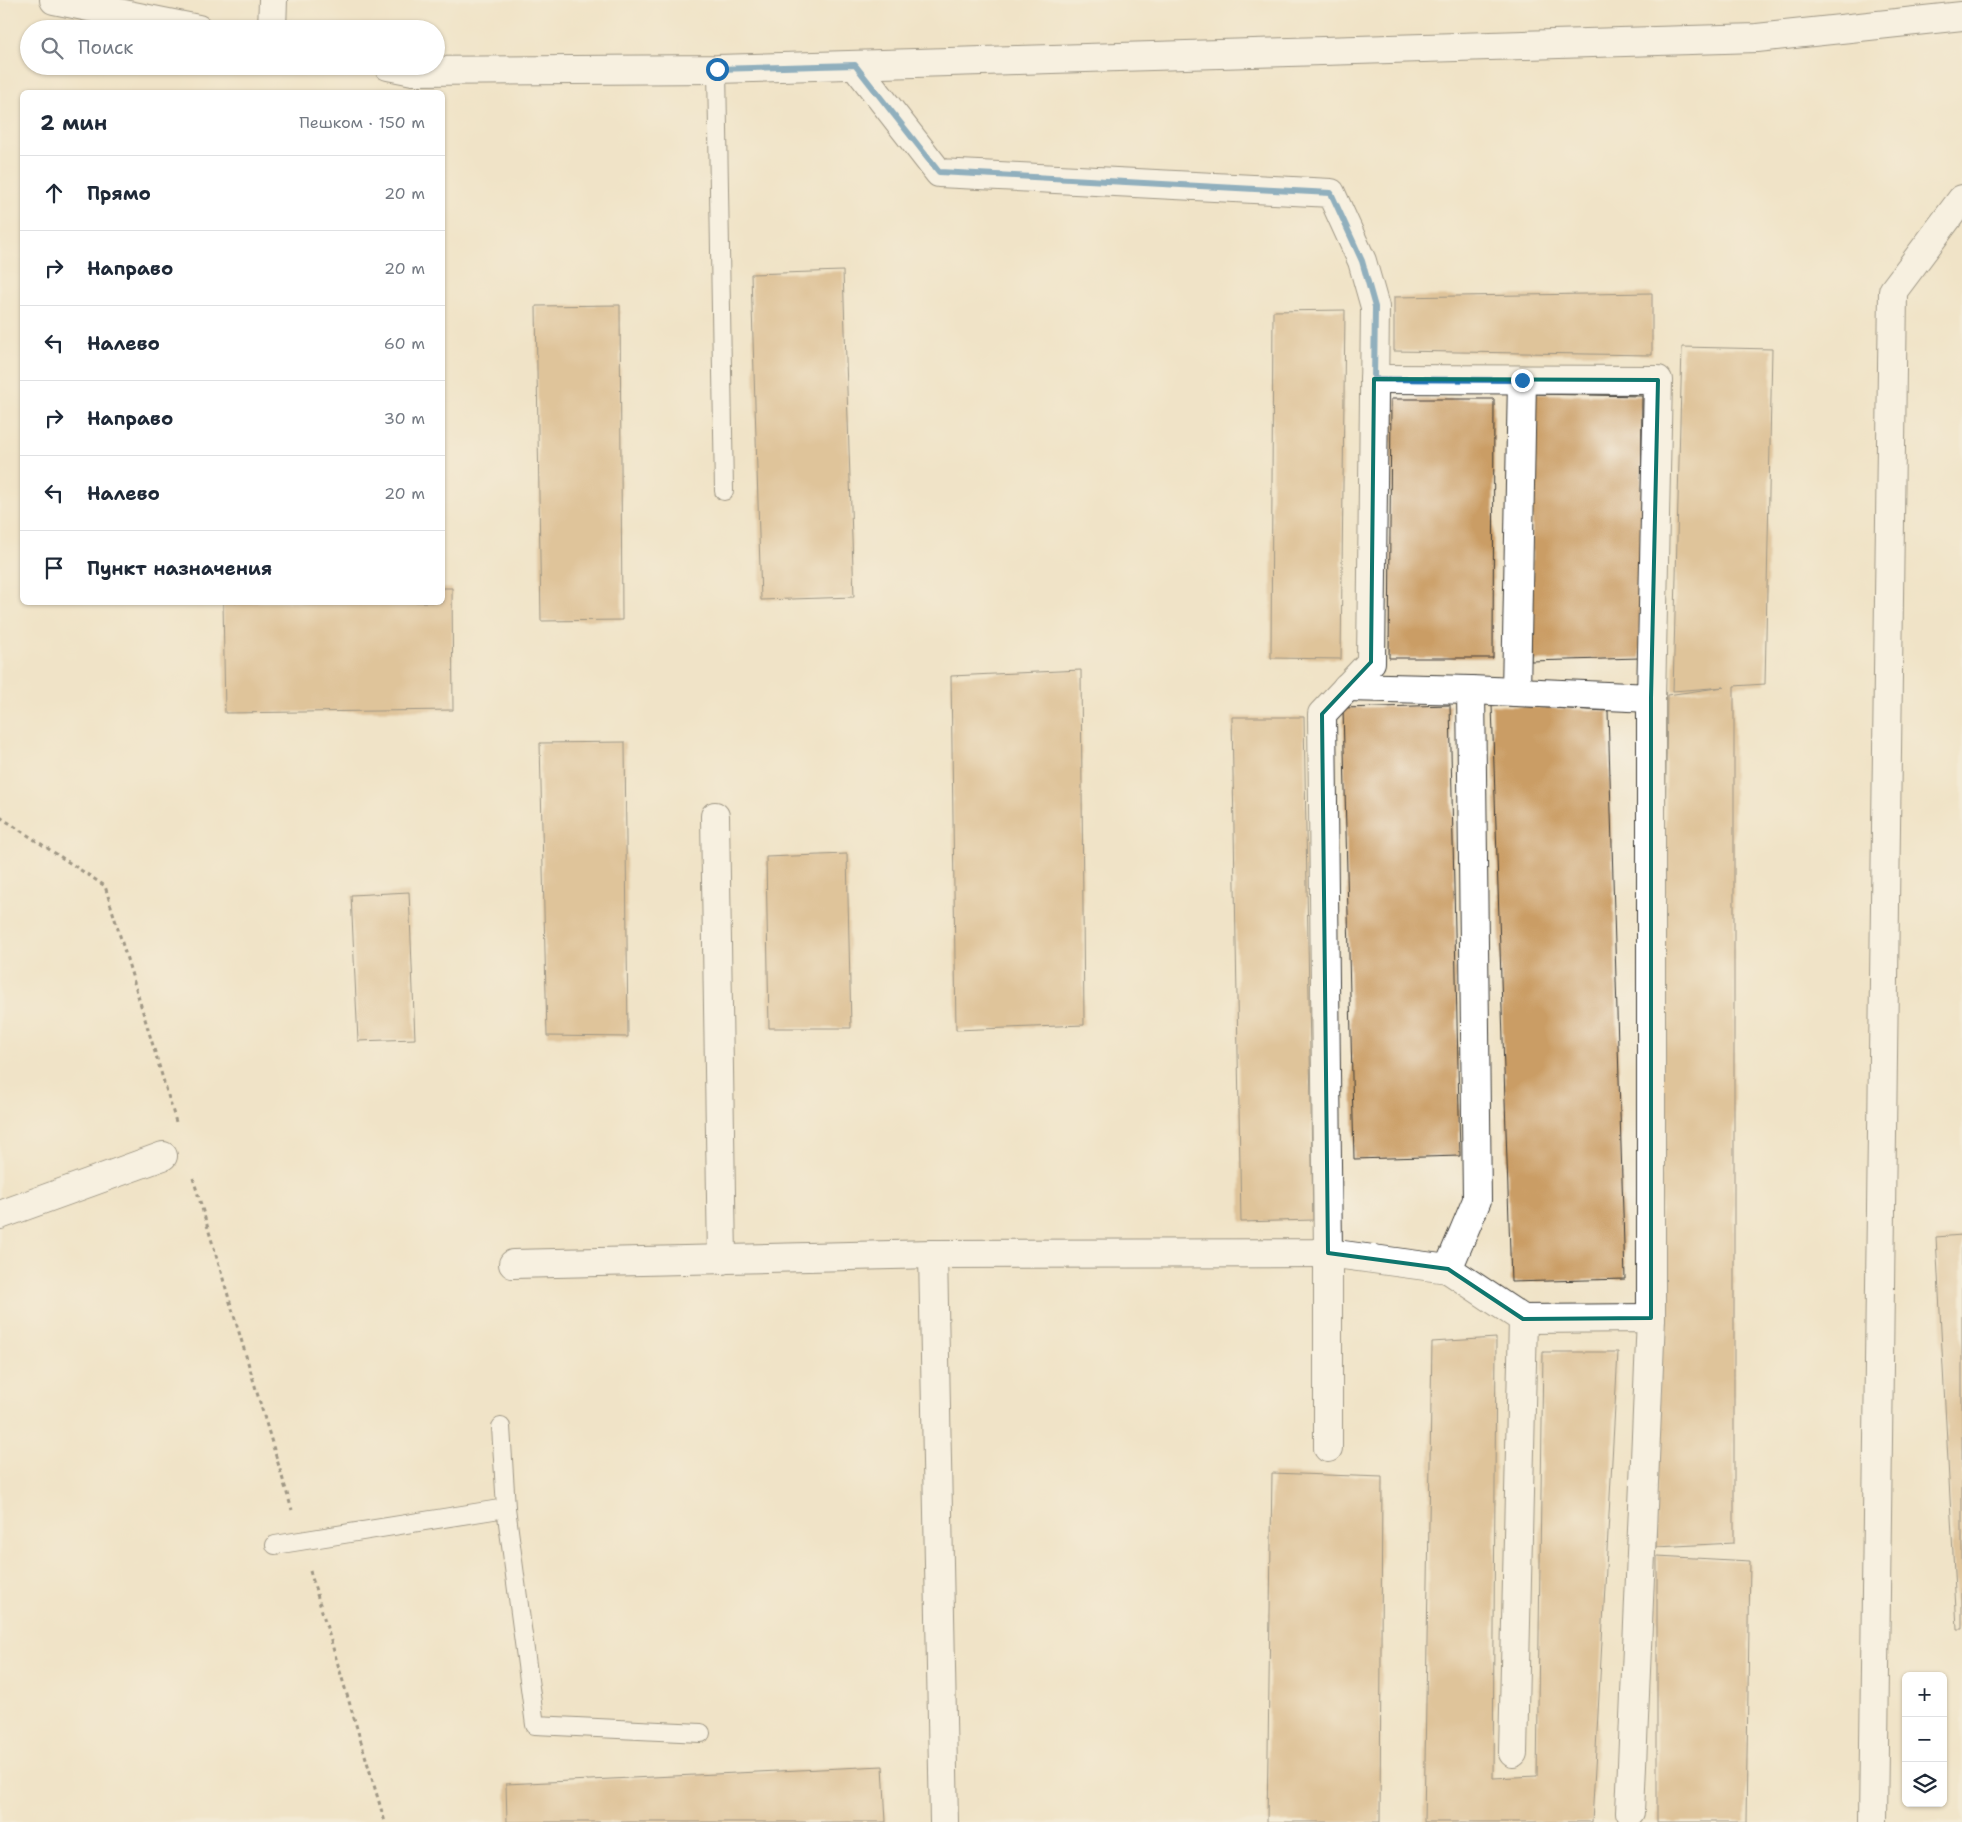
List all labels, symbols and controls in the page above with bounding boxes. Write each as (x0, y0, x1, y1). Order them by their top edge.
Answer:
search box (20, 20, 445, 75)
icon: search (38, 34, 66, 62)
text: Поиск (78, 35, 133, 60)
route start (706, 58, 729, 81)
text: 2 мин (40, 109, 107, 137)
text: Пешком · 150 m (299, 112, 425, 133)
icon: ahead (40, 179, 68, 207)
text: Прямо (87, 181, 151, 206)
text: 20 m (384, 183, 425, 204)
icon: right (40, 254, 68, 282)
text: Направо (87, 256, 173, 281)
text: 20 m (384, 258, 425, 279)
icon: left (40, 329, 68, 357)
text: Налево (87, 331, 160, 356)
text: 60 m (384, 333, 425, 354)
route end (1511, 369, 1534, 392)
icon: right (40, 404, 68, 432)
text: Направо (87, 406, 173, 431)
text: 30 m (384, 408, 425, 429)
icon: left (40, 479, 68, 507)
text: Налево (87, 481, 160, 506)
text: 20 m (384, 483, 425, 504)
icon: arrive (40, 554, 68, 582)
text: Пункт назначения (87, 556, 272, 581)
map controls (1902, 1672, 1947, 1807)
button: + (1902, 1672, 1947, 1717)
button: − (1902, 1717, 1947, 1762)
button: layers (1902, 1762, 1947, 1807)

